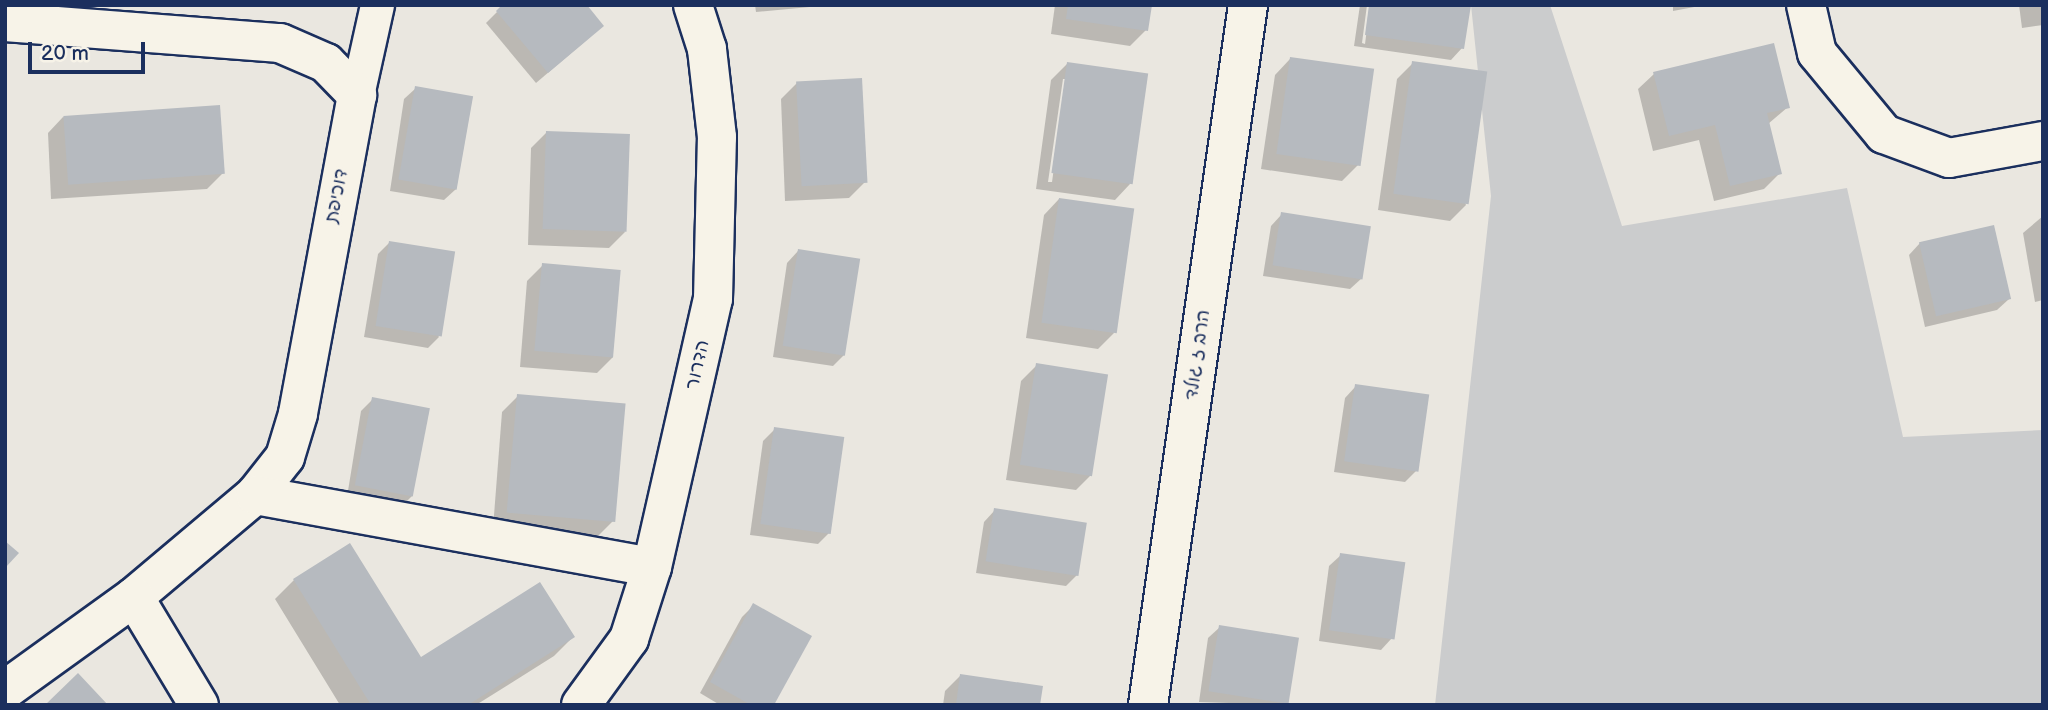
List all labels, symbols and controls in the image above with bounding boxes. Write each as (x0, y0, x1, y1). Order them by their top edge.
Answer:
scale bar (32, 28, 149, 72)
text: 20 m (41, 41, 89, 66)
street label: דוכיפת (321, 167, 353, 225)
street label: הרב ז גולד (1180, 308, 1216, 402)
street label: הדרור (681, 338, 715, 392)

